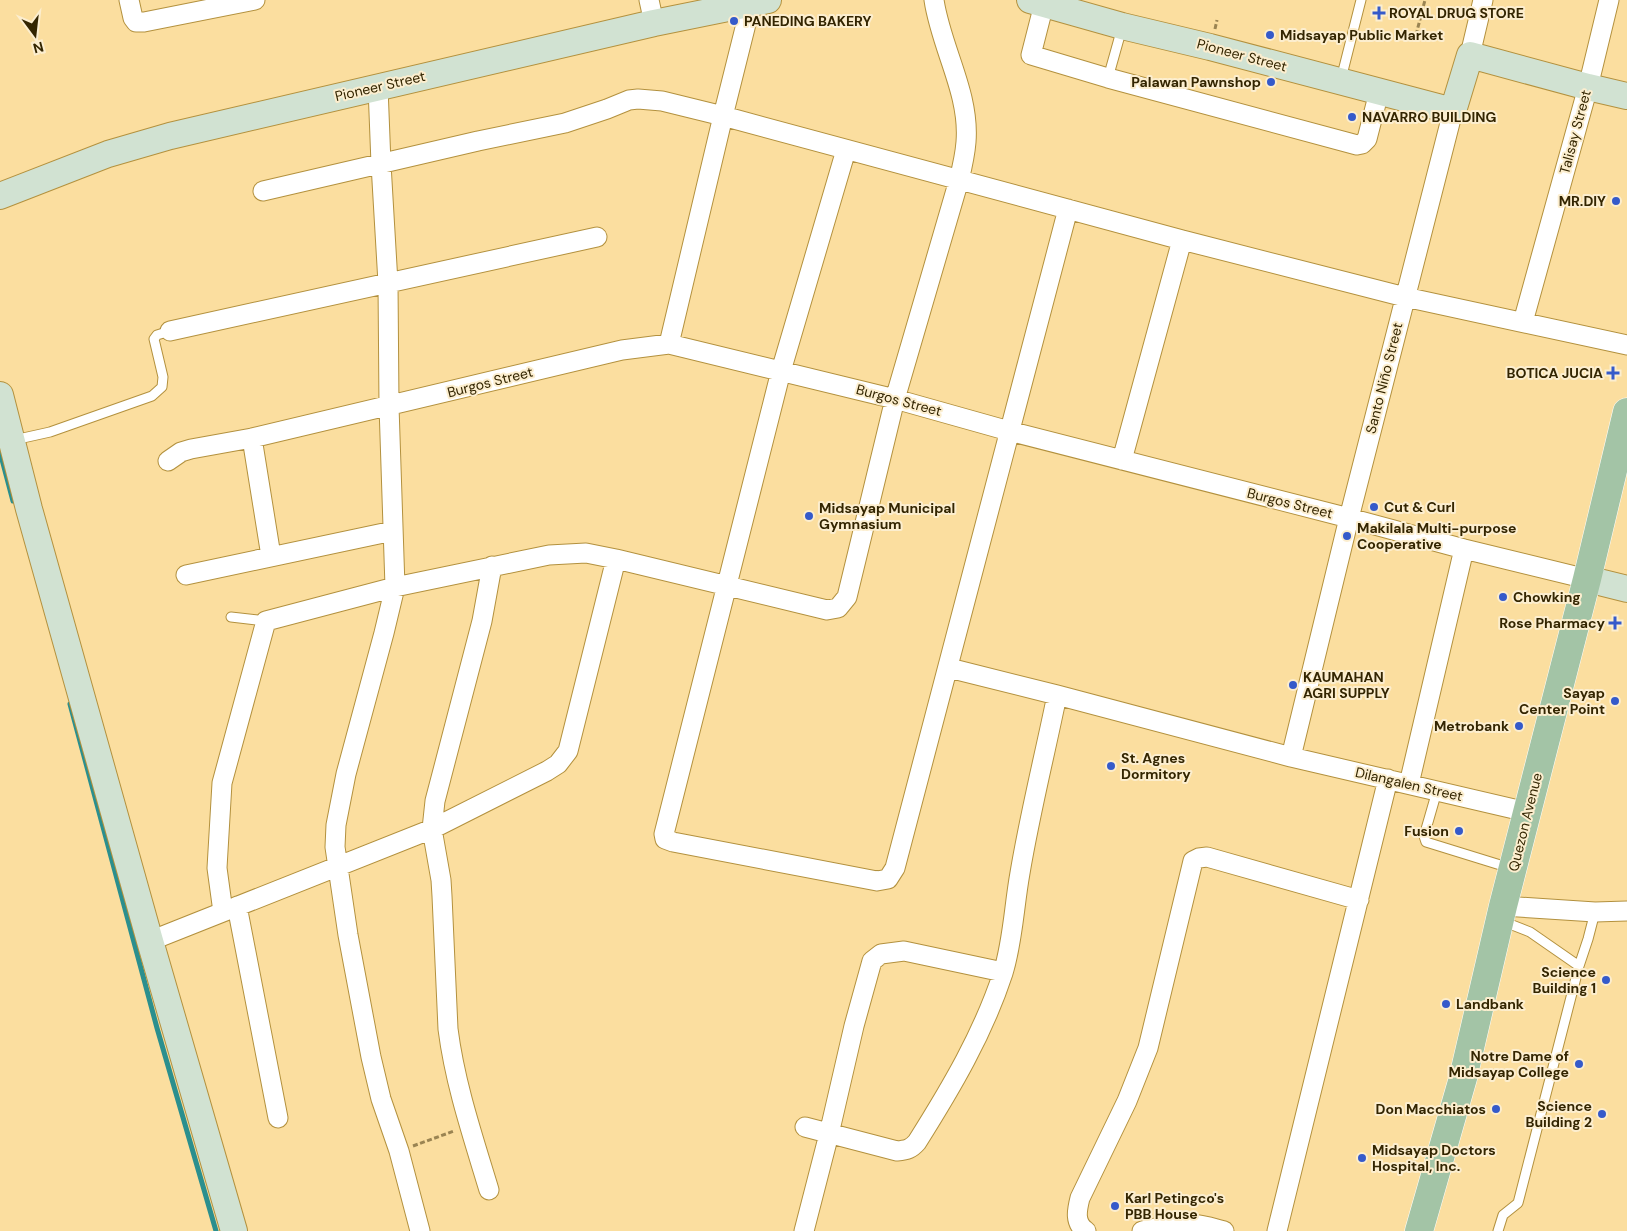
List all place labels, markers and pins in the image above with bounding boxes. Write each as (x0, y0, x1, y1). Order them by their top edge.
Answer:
place label: ROYAL DRUG STORE (1389, 4, 1524, 22)
marker: ROYAL DRUG STORE (1373, 7, 1385, 19)
place label: PANEDING BAKERY (744, 12, 872, 30)
marker: PANEDING BAKERY (728, 15, 740, 27)
place label: Midsayap Public Market (1280, 26, 1443, 44)
marker: Midsayap Public Market (1264, 29, 1276, 41)
place label: Palawan Pawnshop (1131, 73, 1261, 91)
marker: Palawan Pawnshop (1265, 76, 1277, 88)
place label: NAVARRO BUILDING (1362, 108, 1496, 126)
marker: NAVARRO BUILDING (1346, 111, 1358, 123)
place label: MR.DIY (1559, 192, 1606, 210)
marker: MR.DIY (1610, 195, 1622, 207)
place label: BOTICA JUCIA (1507, 364, 1603, 382)
marker: BOTICA JUCIA (1607, 367, 1619, 379)
place label: Cut & Curl (1384, 498, 1455, 516)
place label: Midsayap Municipal Gymnasium (819, 499, 955, 533)
marker: Cut & Curl (1368, 501, 1380, 513)
marker: Midsayap Municipal Gymnasium (803, 510, 815, 522)
place label: Makilala Multi-purpose Cooperative (1357, 519, 1517, 553)
marker: Makilala Multi-purpose Cooperative (1341, 530, 1353, 542)
place label: Chowking (1513, 588, 1581, 606)
marker: Chowking (1497, 591, 1509, 603)
place label: Rose Pharmacy (1499, 614, 1606, 632)
marker: Rose Pharmacy (1609, 617, 1621, 629)
place label: KAUMAHAN AGRI SUPPLY (1303, 668, 1390, 702)
marker: KAUMAHAN AGRI SUPPLY (1287, 679, 1299, 691)
place label: Sayap Center Point (1519, 684, 1605, 718)
marker: Sayap Center Point (1609, 695, 1621, 707)
place label: Metrobank (1434, 717, 1509, 735)
marker: Metrobank (1513, 720, 1525, 732)
place label: St. Agnes Dormitory (1121, 749, 1191, 783)
marker: St. Agnes Dormitory (1105, 760, 1117, 772)
place label: Fusion (1404, 822, 1449, 840)
marker: Fusion (1453, 825, 1465, 837)
place label: Science Building 1 (1532, 963, 1596, 997)
marker: Science Building 1 (1600, 974, 1612, 986)
place label: Landbank (1456, 995, 1524, 1013)
marker: Landbank (1440, 998, 1452, 1010)
place label: Notre Dame of Midsayap College (1449, 1047, 1569, 1081)
marker: Notre Dame of Midsayap College (1573, 1058, 1585, 1070)
place label: Science Building 2 (1526, 1097, 1592, 1131)
place label: Don Macchiatos (1376, 1100, 1486, 1118)
marker: Don Macchiatos (1490, 1103, 1502, 1115)
marker: Science Building 2 (1596, 1108, 1608, 1120)
place label: Midsayap Doctors Hospital, Inc. (1372, 1141, 1496, 1175)
marker: Midsayap Doctors Hospital, Inc. (1356, 1152, 1368, 1164)
place label: Karl Petingco's PBB House (1125, 1189, 1224, 1223)
marker: Karl Petingco's PBB House (1109, 1200, 1121, 1212)

